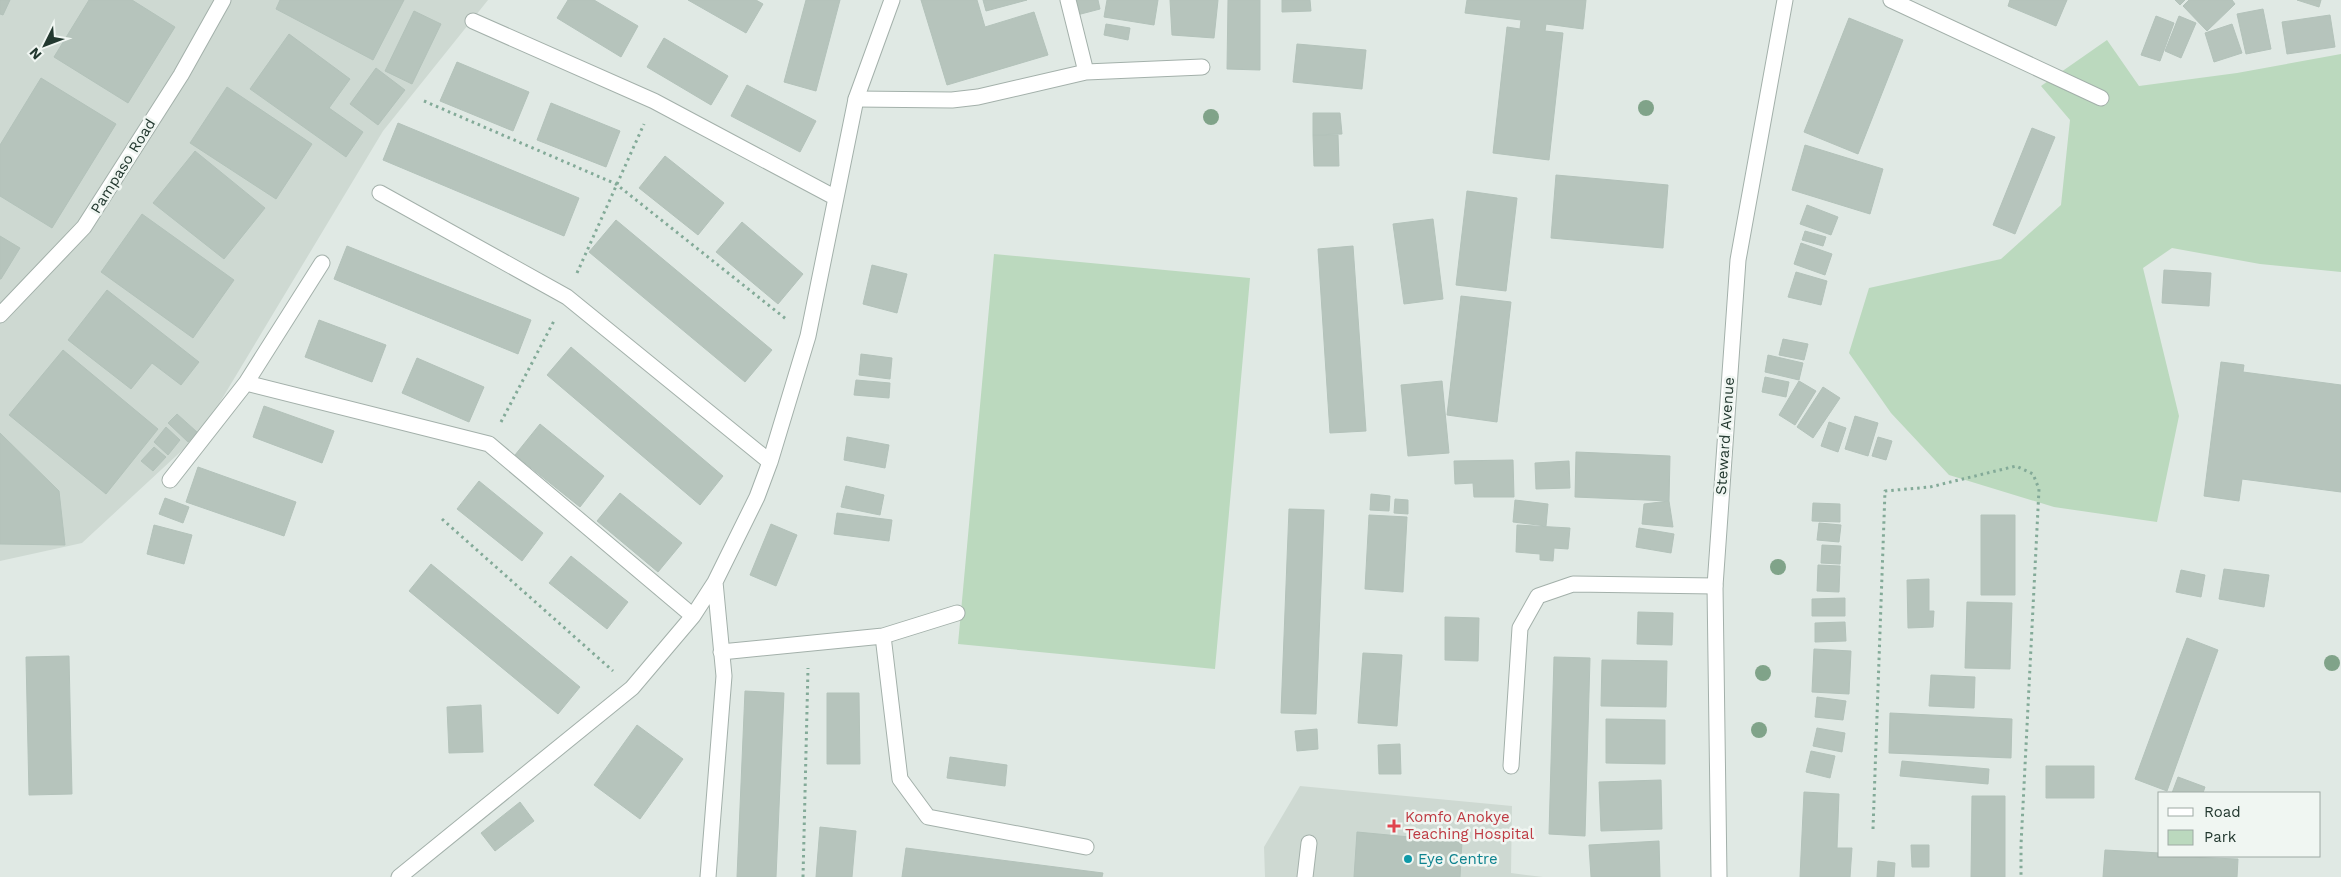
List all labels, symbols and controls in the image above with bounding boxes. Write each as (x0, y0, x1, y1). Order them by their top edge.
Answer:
north arrow (20, 20, 70, 70)
text: N (26, 44, 45, 63)
street label: Pampaso Road (87, 115, 159, 217)
street label: Steward Avenue (1712, 376, 1738, 496)
legend (2158, 792, 2321, 857)
text: Road (2204, 803, 2241, 821)
place label: Komfo Anokye Teaching Hospital (1405, 808, 1535, 843)
marker: Komfo Anokye Teaching Hospital (1387, 819, 1401, 833)
text: Park (2204, 828, 2237, 846)
place label: Eye Centre (1418, 850, 1498, 868)
marker: Eye Centre (1402, 853, 1414, 865)

